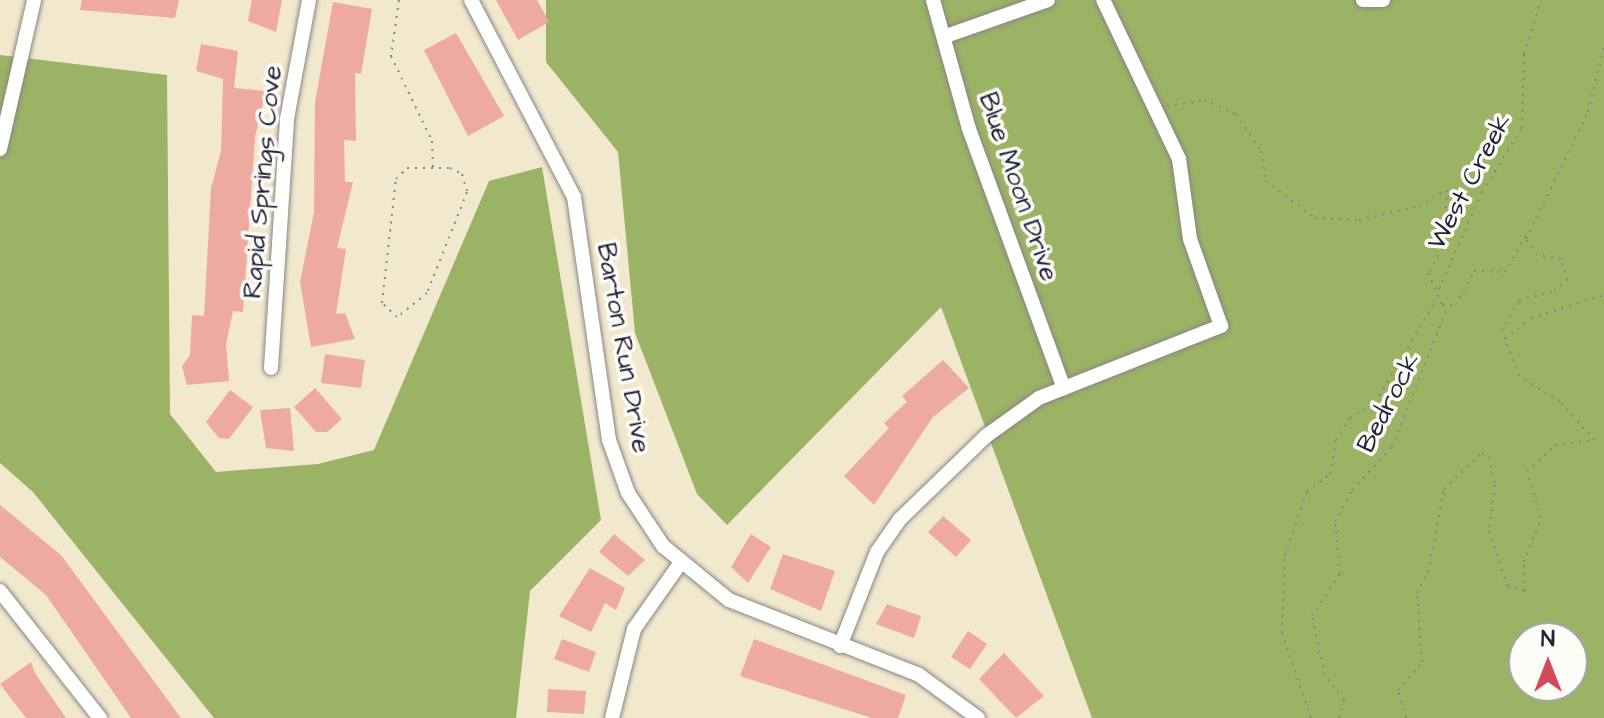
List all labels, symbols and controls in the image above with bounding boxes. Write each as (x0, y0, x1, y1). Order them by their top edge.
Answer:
street label: Rapid Springs Cove (237, 64, 289, 300)
street label: Blue Moon Drive (971, 89, 1065, 285)
street label: West Creek (1421, 109, 1519, 255)
street label: Barton Run Drive (589, 241, 657, 455)
street label: Bedrock (1351, 348, 1427, 458)
north arrow (1508, 622, 1588, 702)
text: N (1541, 624, 1555, 655)

